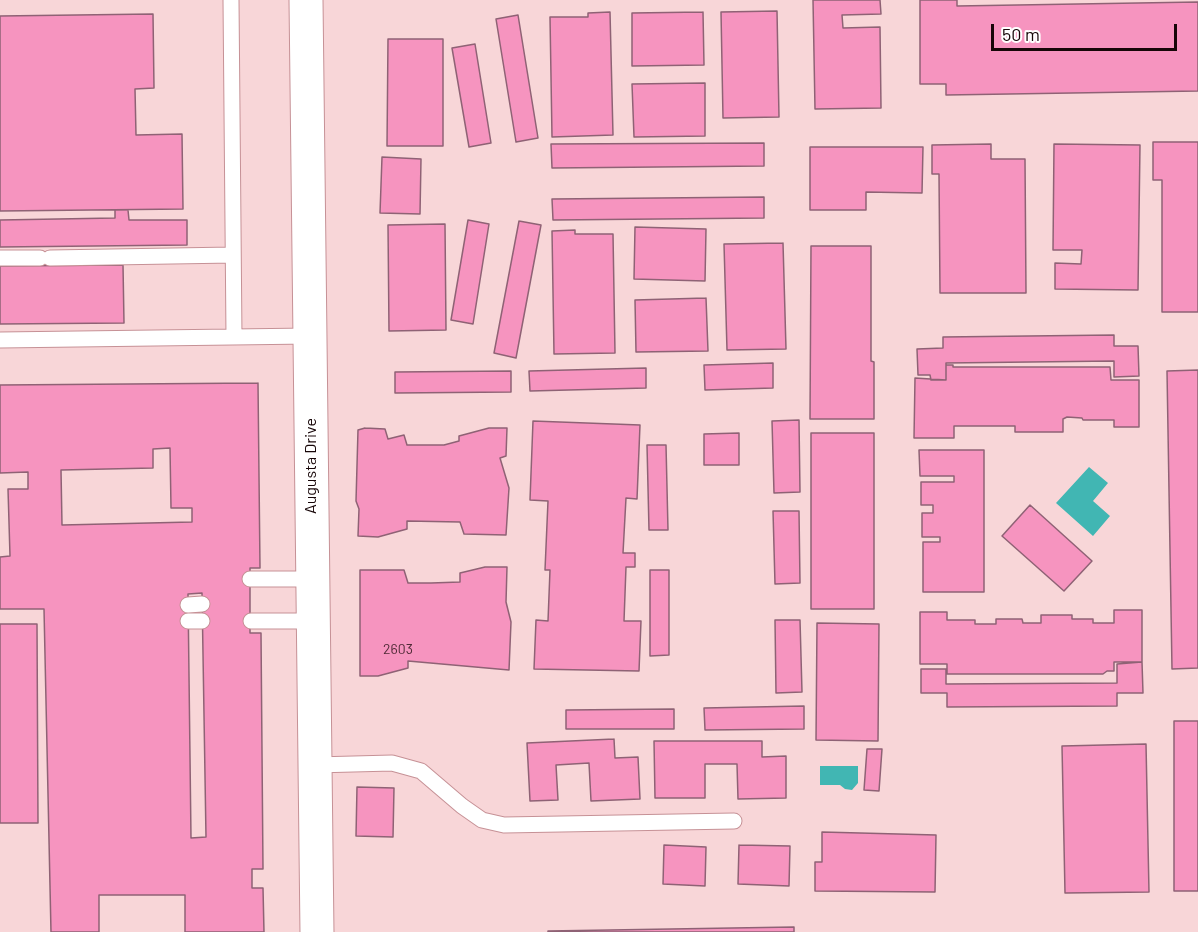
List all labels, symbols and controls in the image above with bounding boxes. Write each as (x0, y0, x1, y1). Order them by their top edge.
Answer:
scale bar (994, 12, 1180, 50)
text: 50 m (1002, 23, 1040, 45)
street label: Augusta Drive (301, 418, 321, 514)
house number: 2603 (383, 641, 413, 657)

